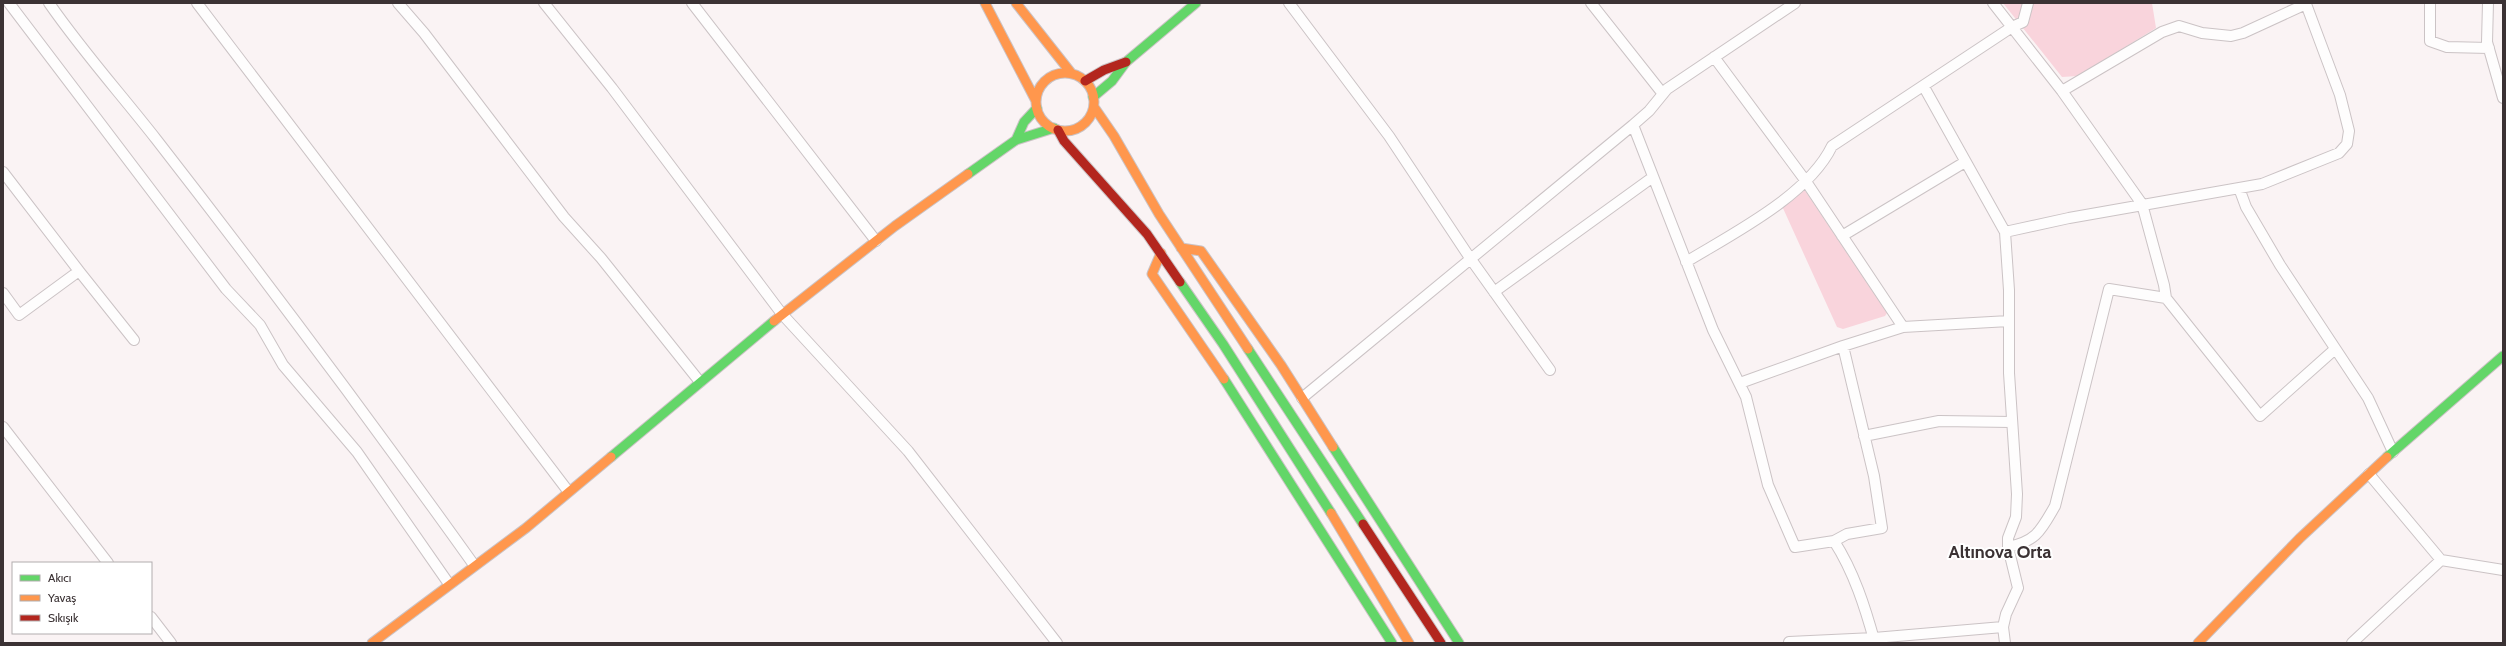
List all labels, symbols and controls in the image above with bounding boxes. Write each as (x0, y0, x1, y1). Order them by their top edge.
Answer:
district label: Altınova Orta (1949, 541, 2051, 563)
legend (12, 562, 152, 634)
text: Akıcı (48, 570, 71, 585)
text: Yavaş (47, 590, 76, 605)
text: Sıkışık (48, 610, 79, 625)

